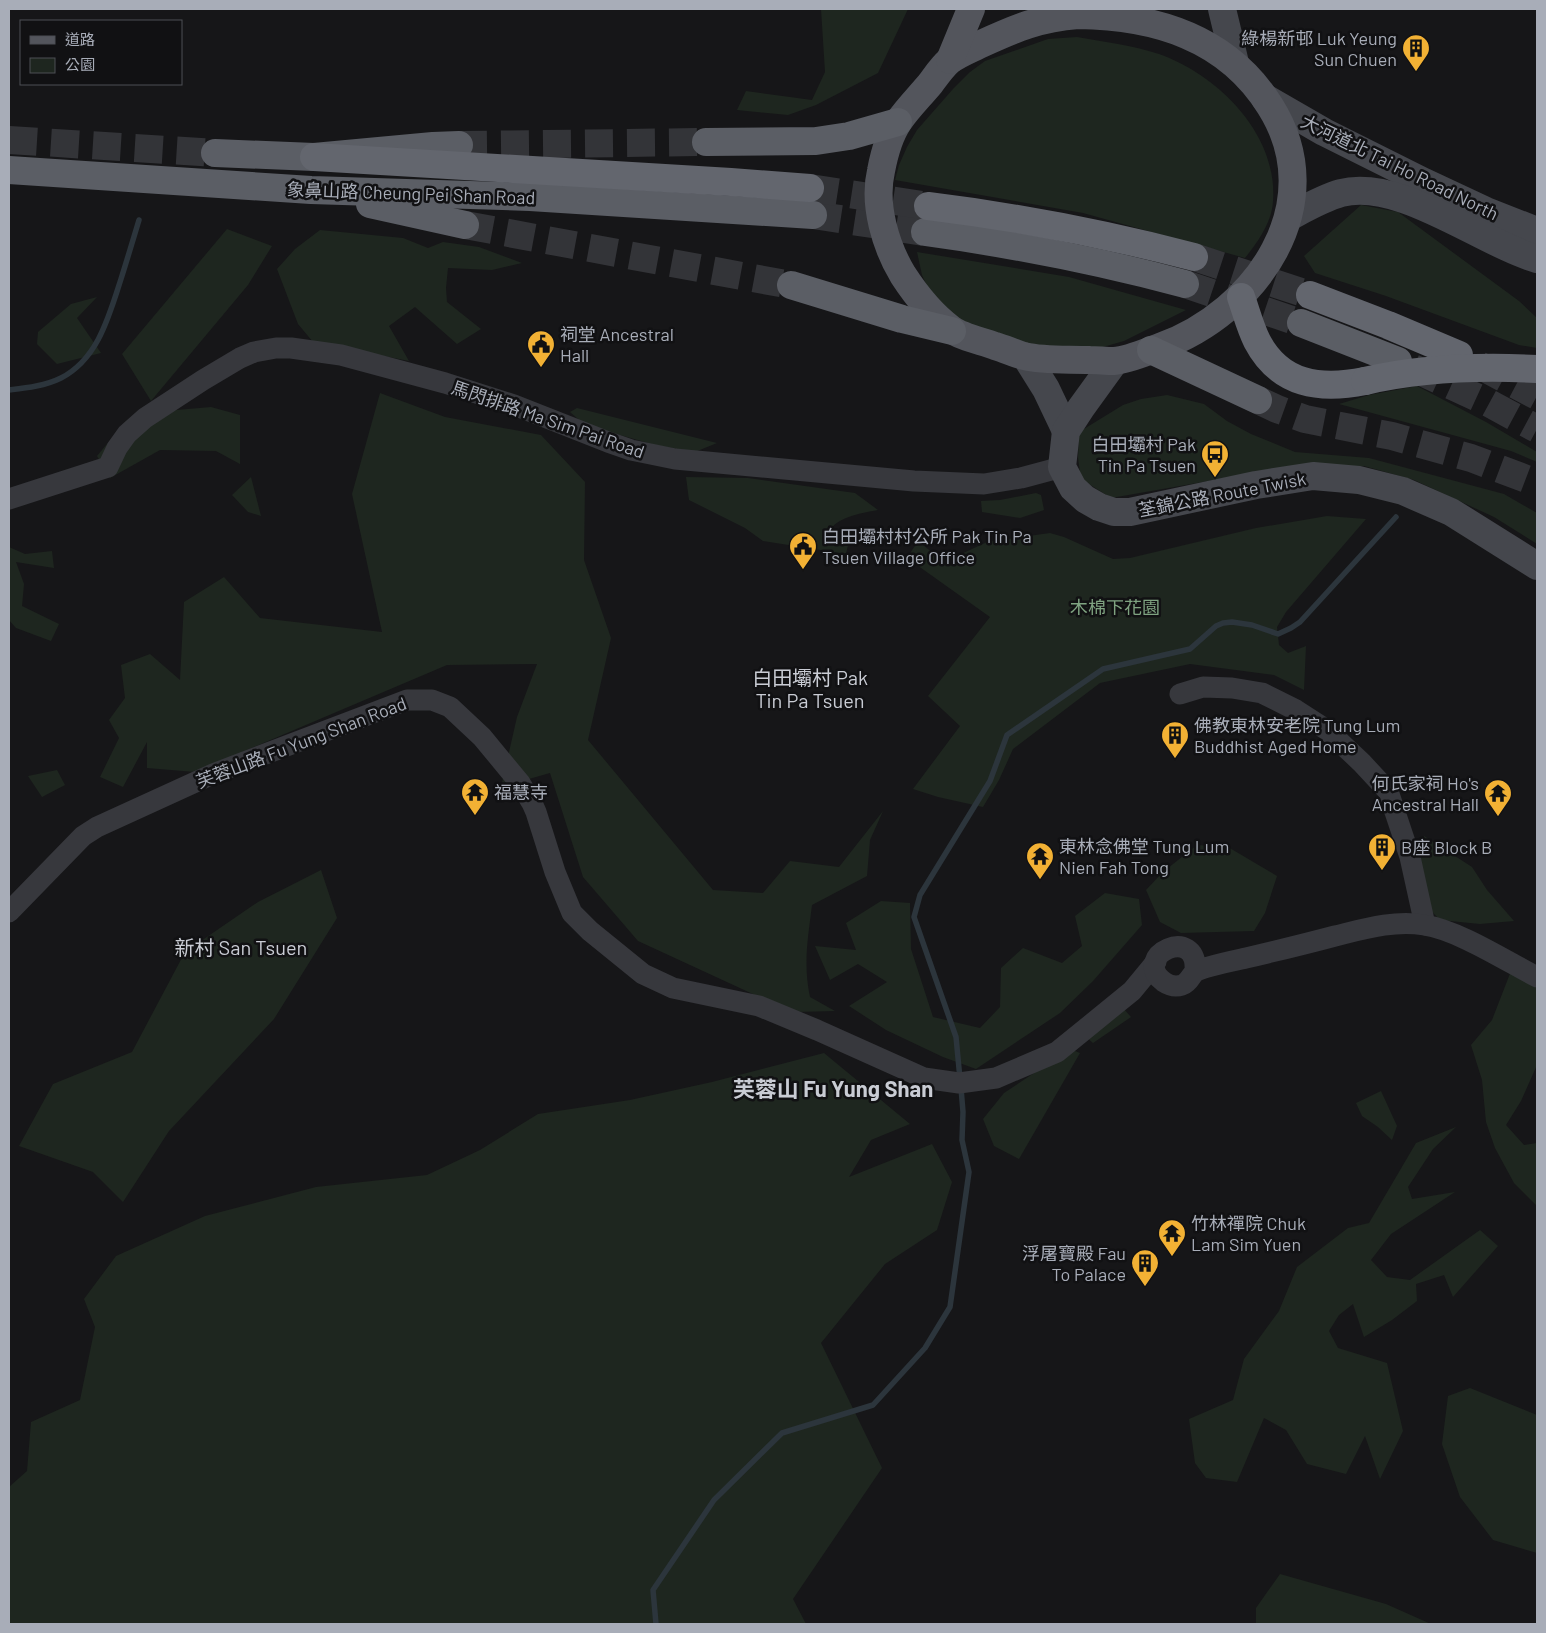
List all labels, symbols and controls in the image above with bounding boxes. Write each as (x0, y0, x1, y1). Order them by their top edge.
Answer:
legend (20, 20, 182, 85)
place label: 綠楊新邨 Luk Yeung Sun Chuen (1241, 27, 1397, 70)
text: 道路 (65, 30, 95, 48)
building icon: 綠楊新邨 Luk Yeung Sun Chuen (1401, 33, 1431, 72)
text: 公園 (65, 55, 95, 73)
street label: 大河道北 Tai Ho Road North (1298, 110, 1502, 224)
street label: 象鼻山路 Cheung Pei Shan Road (286, 178, 536, 208)
place label: 祠堂 Ancestral Hall (560, 323, 674, 366)
public building icon: 祠堂 Ancestral Hall (526, 329, 556, 368)
street label: 馬閃排路 Ma Sim Pai Road (449, 376, 647, 462)
place label: 白田壩村 Pak Tin Pa Tsuen (1092, 433, 1196, 476)
bus stop icon: 白田壩村 Pak Tin Pa Tsuen (1200, 439, 1230, 478)
street label: 荃錦公路 Route Twisk (1136, 467, 1308, 521)
place label: 白田壩村村公所 Pak Tin Pa Tsuen Village Office (822, 525, 1032, 568)
public building icon: 白田壩村村公所 Pak Tin Pa Tsuen Village Office (788, 531, 818, 570)
park label: 木棉下花園 (1070, 596, 1160, 618)
district label: 白田壩村 Pak Tin Pa Tsuen (752, 665, 868, 712)
street label: 芙蓉山路 Fu Yung Shan Road (193, 692, 409, 792)
place label: 佛教東林安老院 Tung Lum Buddhist Aged Home (1194, 714, 1400, 757)
building icon: 佛教東林安老院 Tung Lum Buddhist Aged Home (1160, 720, 1190, 759)
place label: 何氏家祠 Ho's Ancestral Hall (1371, 772, 1479, 815)
temple icon: 福慧寺 (460, 777, 490, 816)
temple icon: 何氏家祠 Ho's Ancestral Hall (1483, 778, 1513, 817)
place label: 福慧寺 (494, 781, 548, 803)
building icon: B座 Block B (1367, 832, 1397, 871)
place label: 東林念佛堂 Tung Lum Nien Fah Tong (1059, 835, 1229, 878)
place label: B座 Block B (1401, 836, 1492, 858)
temple icon: 東林念佛堂 Tung Lum Nien Fah Tong (1025, 841, 1055, 880)
district label: 新村 San Tsuen (175, 935, 307, 959)
district label: 芙蓉山 Fu Yung Shan (733, 1075, 933, 1101)
place label: 竹林禪院 Chuk Lam Sim Yuen (1191, 1212, 1306, 1255)
temple icon: 竹林禪院 Chuk Lam Sim Yuen (1157, 1218, 1187, 1257)
place label: 浮屠寶殿 Fau To Palace (1022, 1242, 1126, 1285)
building icon: 浮屠寶殿 Fau To Palace (1130, 1248, 1160, 1287)

